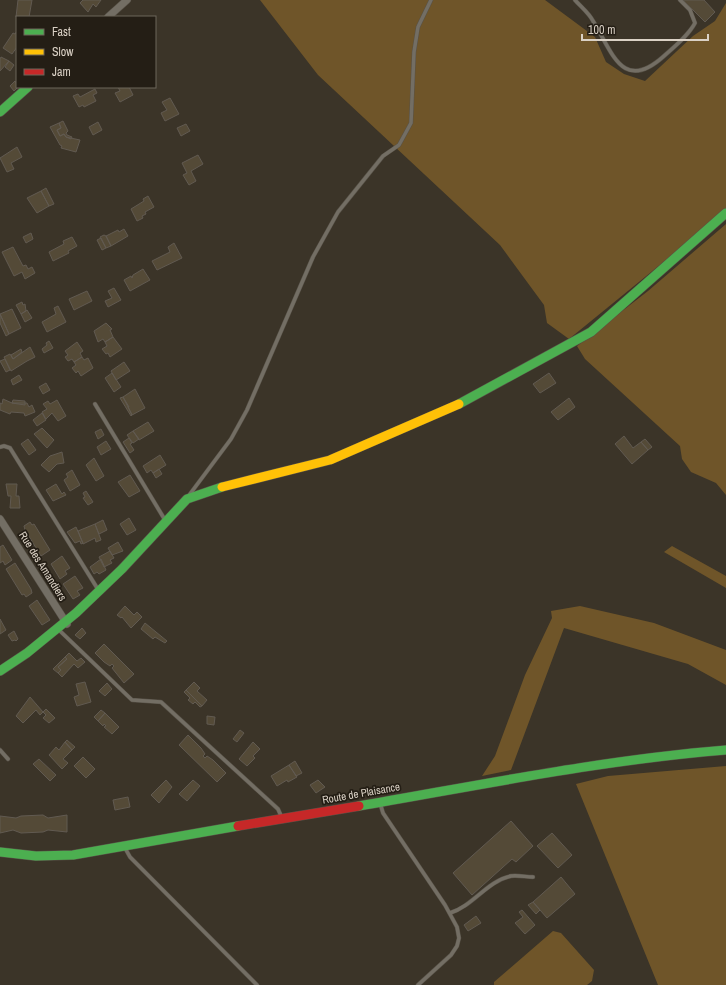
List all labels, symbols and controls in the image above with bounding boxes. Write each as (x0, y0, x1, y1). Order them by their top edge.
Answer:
legend (16, 16, 156, 88)
scale bar (582, 16, 708, 42)
text: 100 m (588, 22, 615, 38)
text: Fast (52, 24, 71, 40)
text: Slow (52, 44, 74, 60)
text: Jam (52, 64, 71, 80)
street label: Rue des Amandiers (16, 529, 70, 604)
street label: Route de Plaisance (321, 779, 401, 807)

